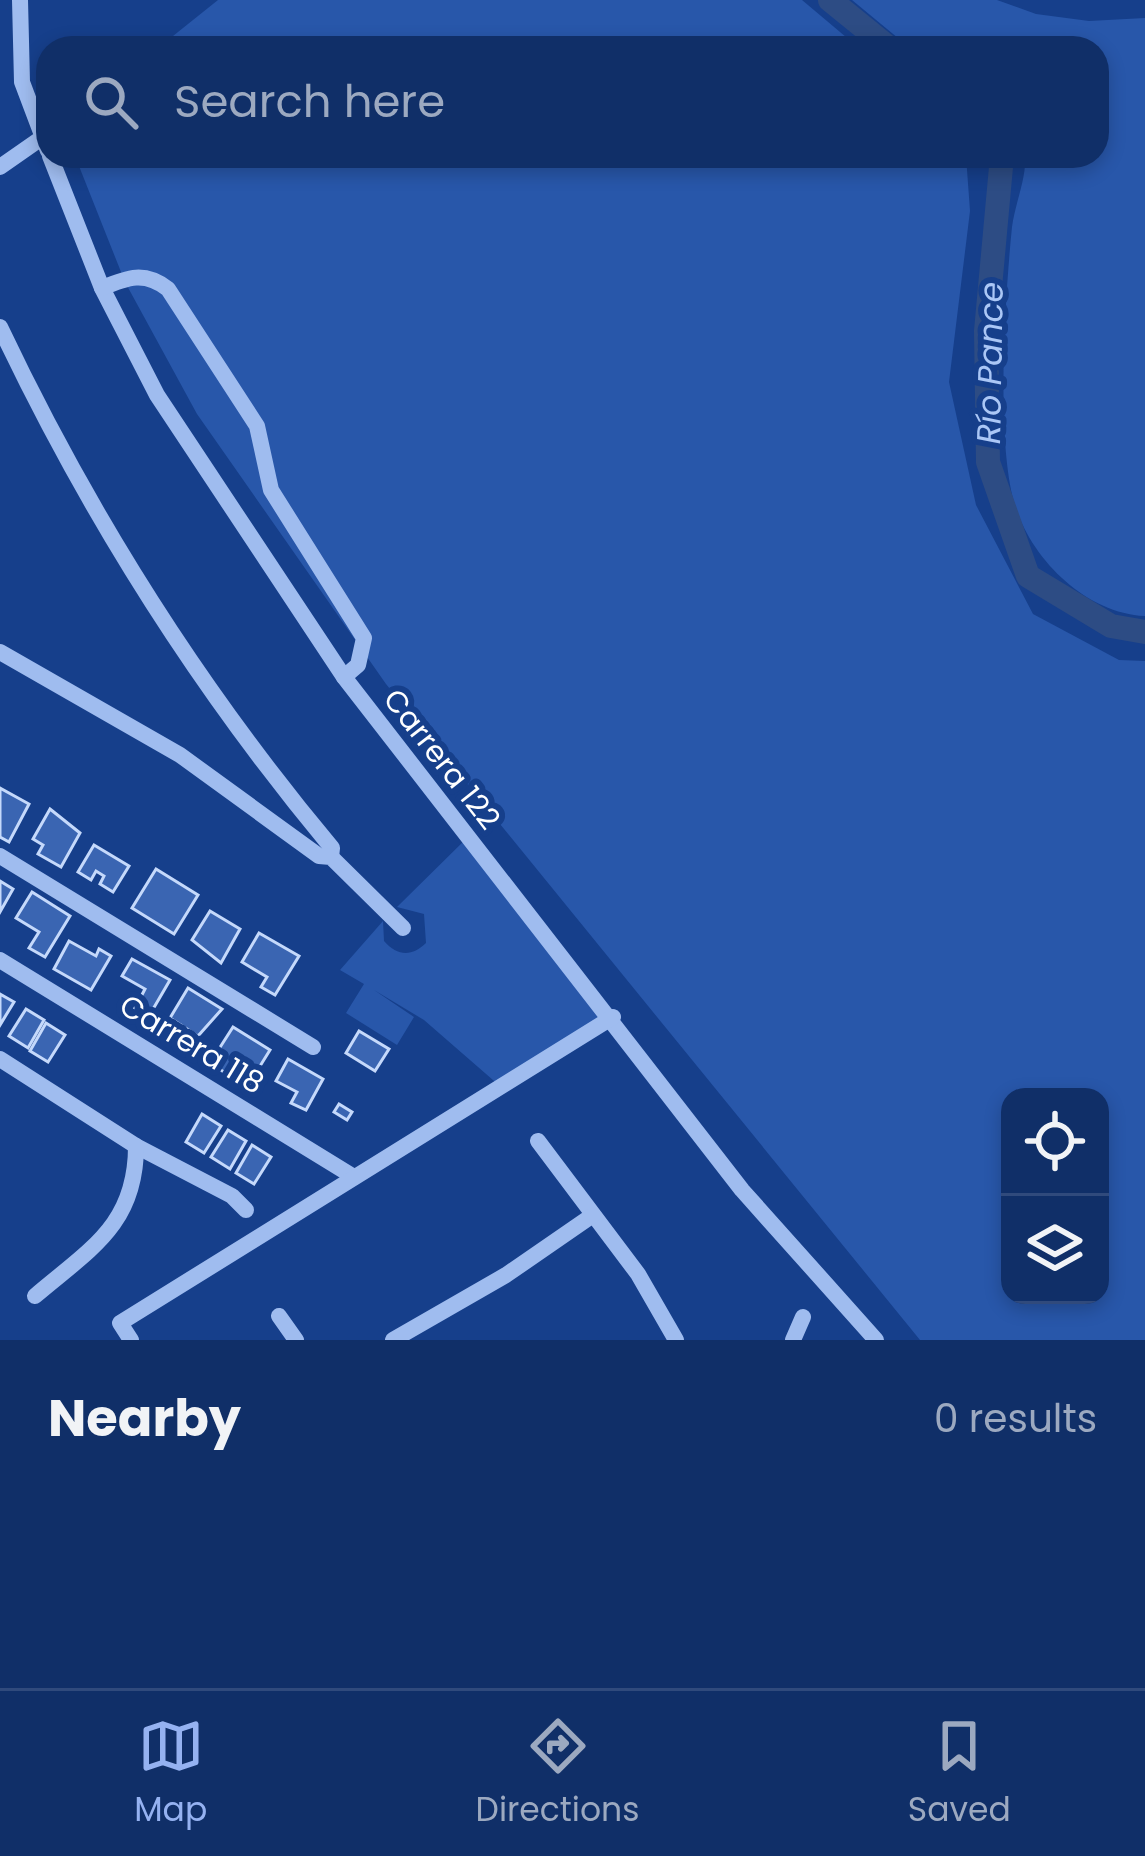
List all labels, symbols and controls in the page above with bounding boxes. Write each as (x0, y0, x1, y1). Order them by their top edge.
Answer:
search box (36, 36, 1109, 168)
icon: search (78, 69, 144, 135)
text: Search here (174, 70, 445, 133)
water label: Río Pance (965, 282, 1015, 444)
street label: Carrera 122 (373, 680, 511, 838)
street label: Carrera 118 (111, 984, 273, 1104)
map controls (1001, 1088, 1109, 1304)
button: locate (1001, 1088, 1109, 1196)
button: layers (1001, 1196, 1109, 1304)
text: Nearby (48, 1382, 241, 1454)
text: 0 results (934, 1391, 1097, 1446)
tab: Map (134, 1713, 207, 1835)
tab: Directions (476, 1713, 639, 1835)
tab: Saved (908, 1713, 1011, 1835)

